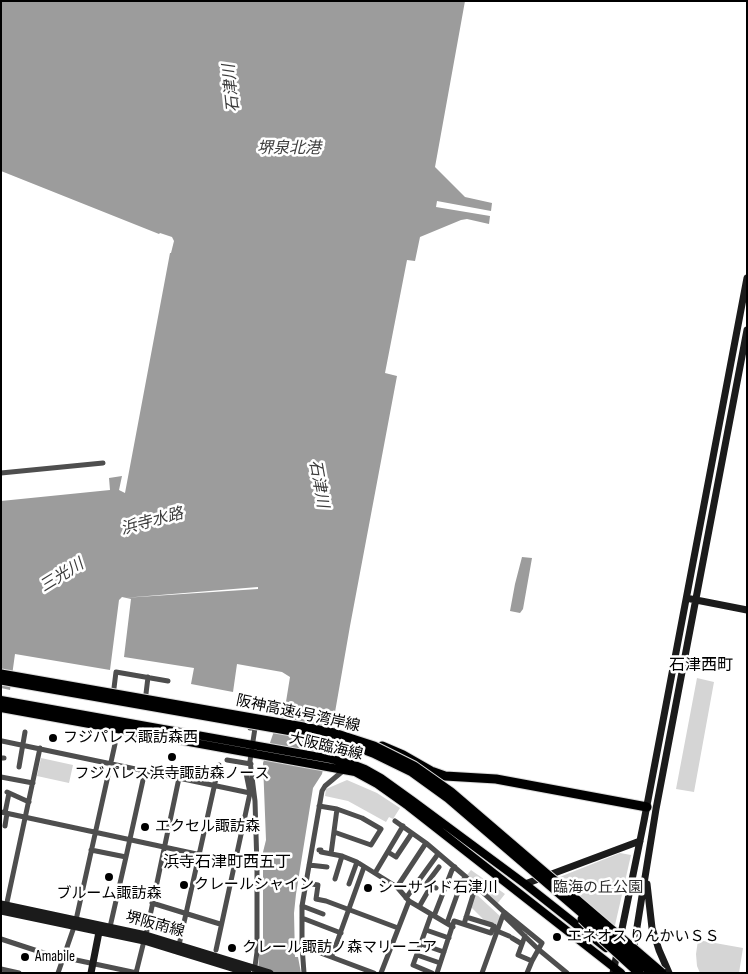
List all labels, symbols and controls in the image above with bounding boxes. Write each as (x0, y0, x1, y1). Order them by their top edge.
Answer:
water label: 石津川 (220, 63, 244, 113)
water label: 堺泉北港 (257, 139, 321, 159)
water label: 石津川 (304, 459, 332, 509)
water label: 浜寺水路 (119, 504, 185, 540)
water label: 三光川 (37, 555, 87, 597)
district label: 石津西町 (669, 656, 733, 676)
street label: 阪神高速4号湾岸線 (234, 692, 362, 736)
place label: フジパレス諏訪森西 (63, 729, 198, 747)
street label: 大阪臨海線 (287, 730, 365, 764)
marker: フジパレス諏訪森西 (47, 732, 59, 744)
marker: フジパレス浜寺諏訪森ノース (166, 751, 178, 763)
place label: フジパレス浜寺諏訪森ノース (75, 765, 269, 783)
place label: エクセル諏訪森 (155, 818, 260, 836)
marker: エクセル諏訪森 (139, 821, 151, 833)
district label: 浜寺石津町西五丁 (163, 853, 291, 873)
marker: ブルーム諏訪森 (103, 871, 115, 883)
place label: クレールシャイン (194, 876, 314, 894)
marker: クレールシャイン (178, 879, 190, 891)
place label: シーサイド石津川 (378, 879, 498, 897)
park label: 臨海の丘公園 (553, 879, 643, 897)
marker: シーサイド石津川 (362, 882, 374, 894)
place label: ブルーム諏訪森 (57, 885, 161, 903)
street label: 堺阪南線 (124, 909, 186, 941)
place label: エネオス りんかいＳＳ (567, 928, 719, 946)
marker: エネオス りんかいＳＳ (551, 931, 563, 943)
place label: クレール諏訪ノ森マリーニア (242, 939, 437, 957)
marker: クレール諏訪ノ森マリーニア (226, 942, 238, 954)
place label: Amabile (35, 948, 75, 966)
marker: Amabile (19, 951, 31, 963)

